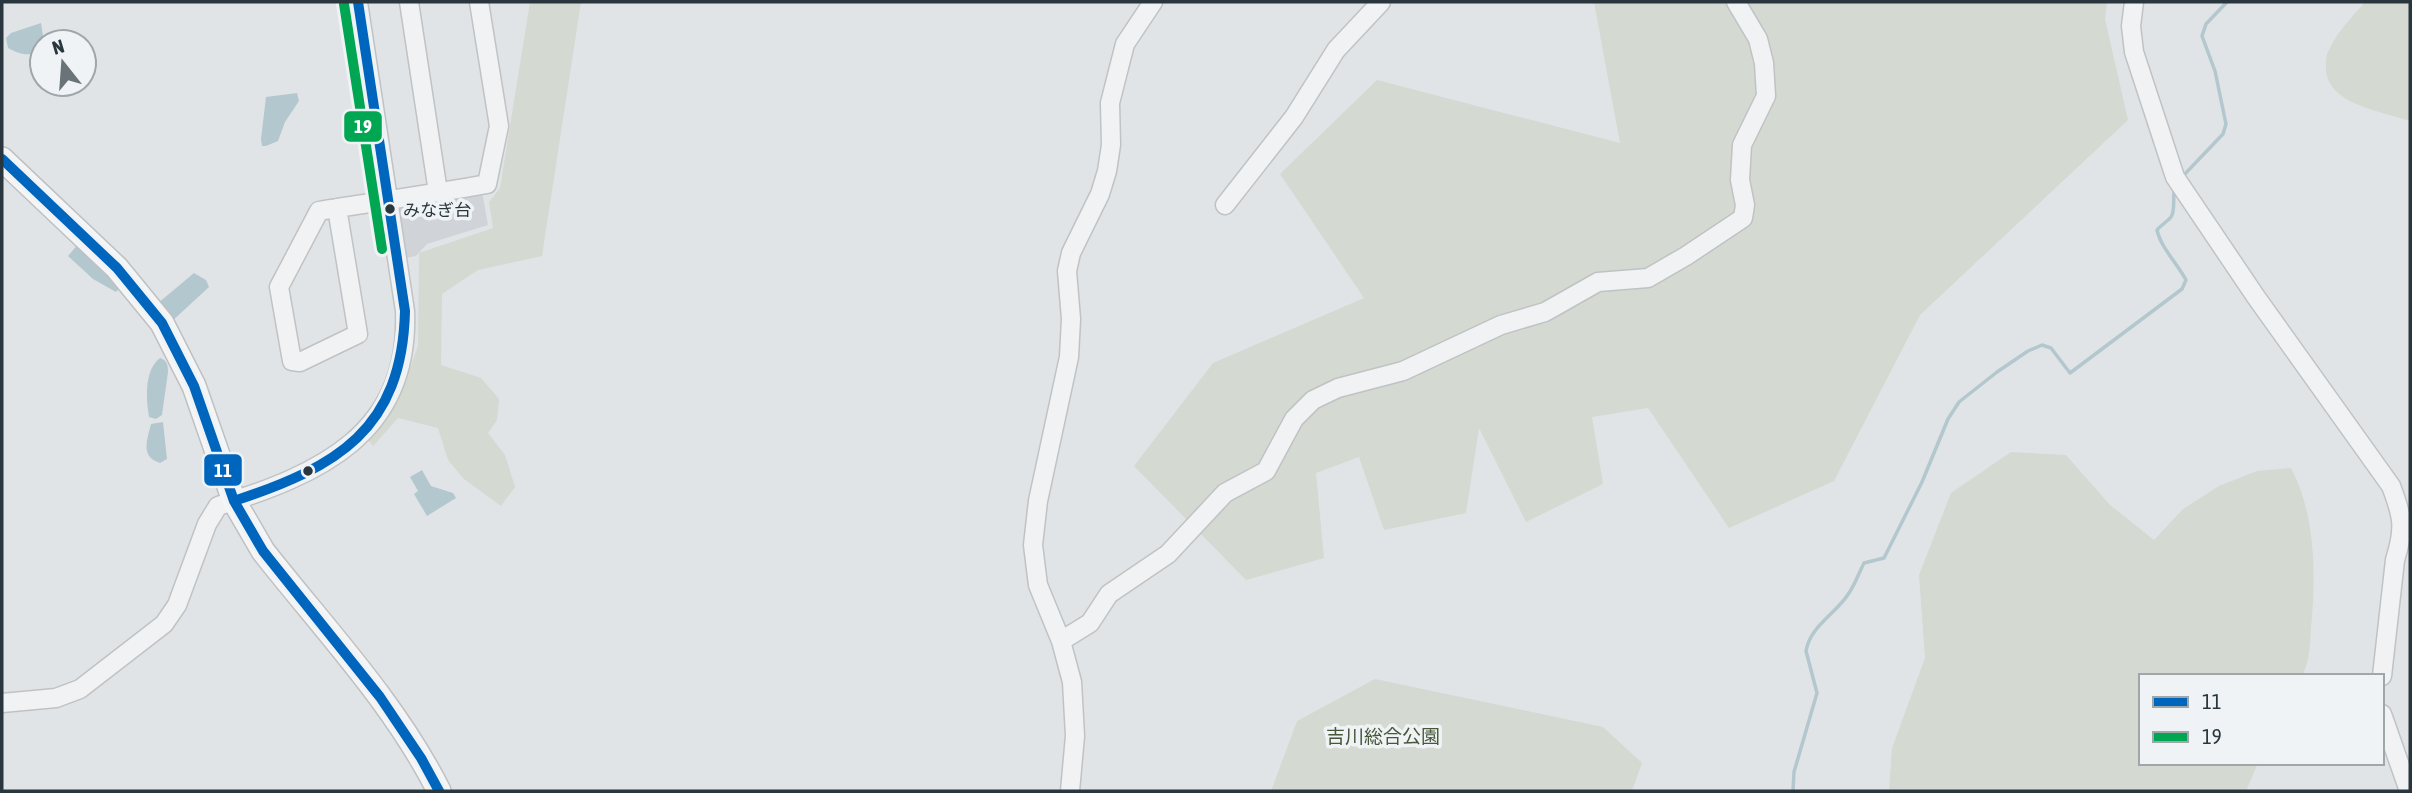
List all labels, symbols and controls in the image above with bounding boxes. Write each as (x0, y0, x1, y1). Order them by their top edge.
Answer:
north arrow (28, 28, 98, 98)
text: N (49, 35, 67, 59)
line badge: 19 (343, 110, 383, 143)
text: 19 (354, 115, 372, 137)
place label: みなぎ台 (403, 200, 471, 220)
marker: みなぎ台 (383, 202, 397, 216)
line badge: 11 (203, 453, 243, 487)
text: 11 (214, 459, 232, 481)
unlabelled marker (301, 464, 315, 478)
legend (2139, 674, 2384, 765)
text: 11 (2202, 689, 2222, 713)
text: 19 (2202, 724, 2222, 748)
park label: 吉川総合公園 (1326, 725, 1440, 747)

